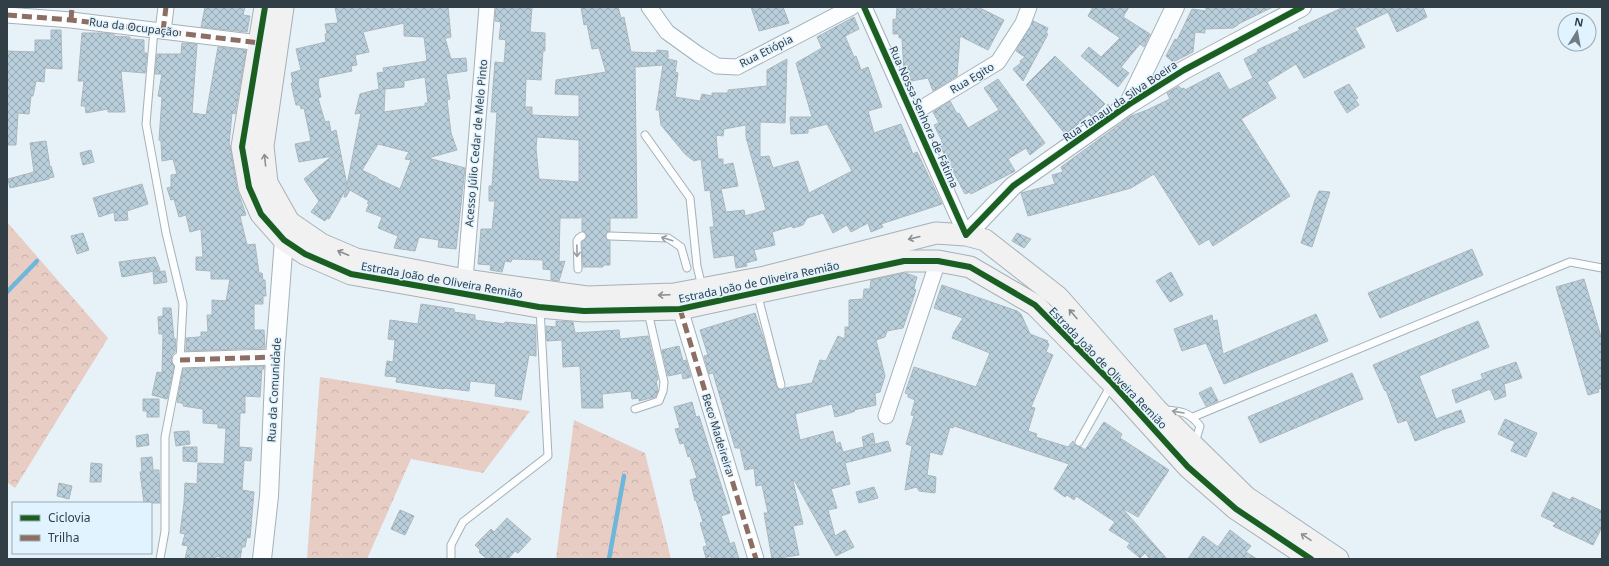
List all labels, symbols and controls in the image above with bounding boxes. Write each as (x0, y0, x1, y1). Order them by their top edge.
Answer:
north arrow (1557, 12, 1597, 52)
text: N (1573, 13, 1585, 30)
street label: Rua da Ocupação (88, 14, 180, 39)
street label: Rua Etiópia (737, 31, 795, 70)
street label: Rua Nossa Senhora de Fátima (886, 43, 963, 190)
street label: Rua Tanaui da Silva Boeira (1060, 57, 1180, 145)
street label: Acesso Júlio Cedar de Melo Pinto (461, 58, 490, 227)
street label: Rua Egito (947, 58, 997, 97)
one-way arrow (261, 154, 268, 167)
one-way arrow (660, 235, 673, 242)
one-way arrow (907, 235, 920, 243)
one-way arrow (573, 244, 581, 257)
one-way arrow (337, 249, 349, 256)
street label: Estrada João de Oliveira Remião (677, 257, 841, 306)
street label: Estrada João de Oliveira Remião (360, 258, 525, 301)
one-way arrow (658, 291, 671, 298)
street label: Estrada João de Oliveira Remião (1046, 303, 1171, 432)
one-way arrow (1069, 309, 1078, 320)
street label: Rua da Comunidade (263, 337, 284, 443)
street label: Beco Madeireira (699, 392, 738, 476)
one-way arrow (1172, 407, 1185, 415)
legend (12, 502, 152, 554)
text: Ciclovia (48, 509, 90, 526)
text: Trilha (48, 529, 79, 546)
one-way arrow (1301, 533, 1312, 541)

